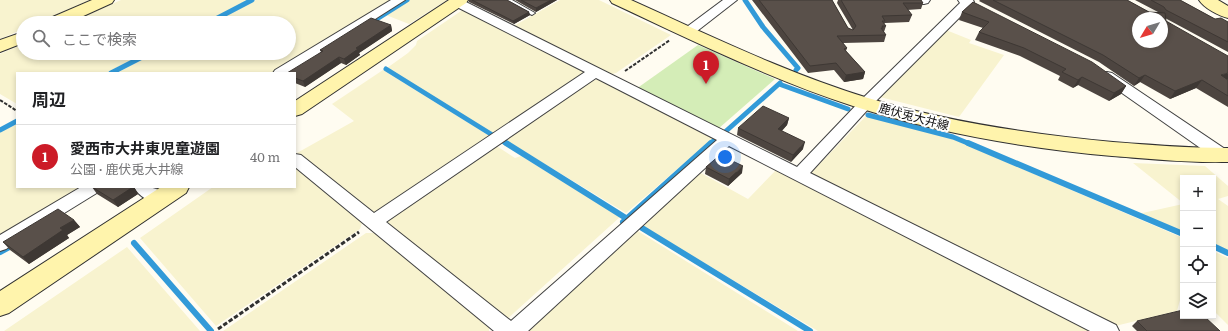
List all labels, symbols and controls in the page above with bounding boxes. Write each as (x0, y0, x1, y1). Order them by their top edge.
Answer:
north arrow (1132, 12, 1168, 48)
search box (16, 16, 296, 60)
icon: search (30, 27, 52, 49)
text: ここで検索 (62, 27, 137, 50)
pin: 1 (693, 51, 719, 84)
text: 周辺 (32, 86, 66, 111)
street label: 鹿伏兎大井線 (877, 98, 951, 134)
text: 愛西市大井東児童遊園 (70, 136, 220, 159)
text: 1 (42, 147, 48, 166)
text: 40 m (250, 147, 280, 166)
your location (715, 147, 735, 167)
text: 公園 · 鹿伏兎大井線 (70, 159, 184, 178)
map controls (1180, 175, 1216, 319)
button: + (1180, 175, 1216, 211)
button: − (1180, 211, 1216, 247)
button: locate (1180, 247, 1216, 283)
button: layers (1180, 283, 1216, 319)

